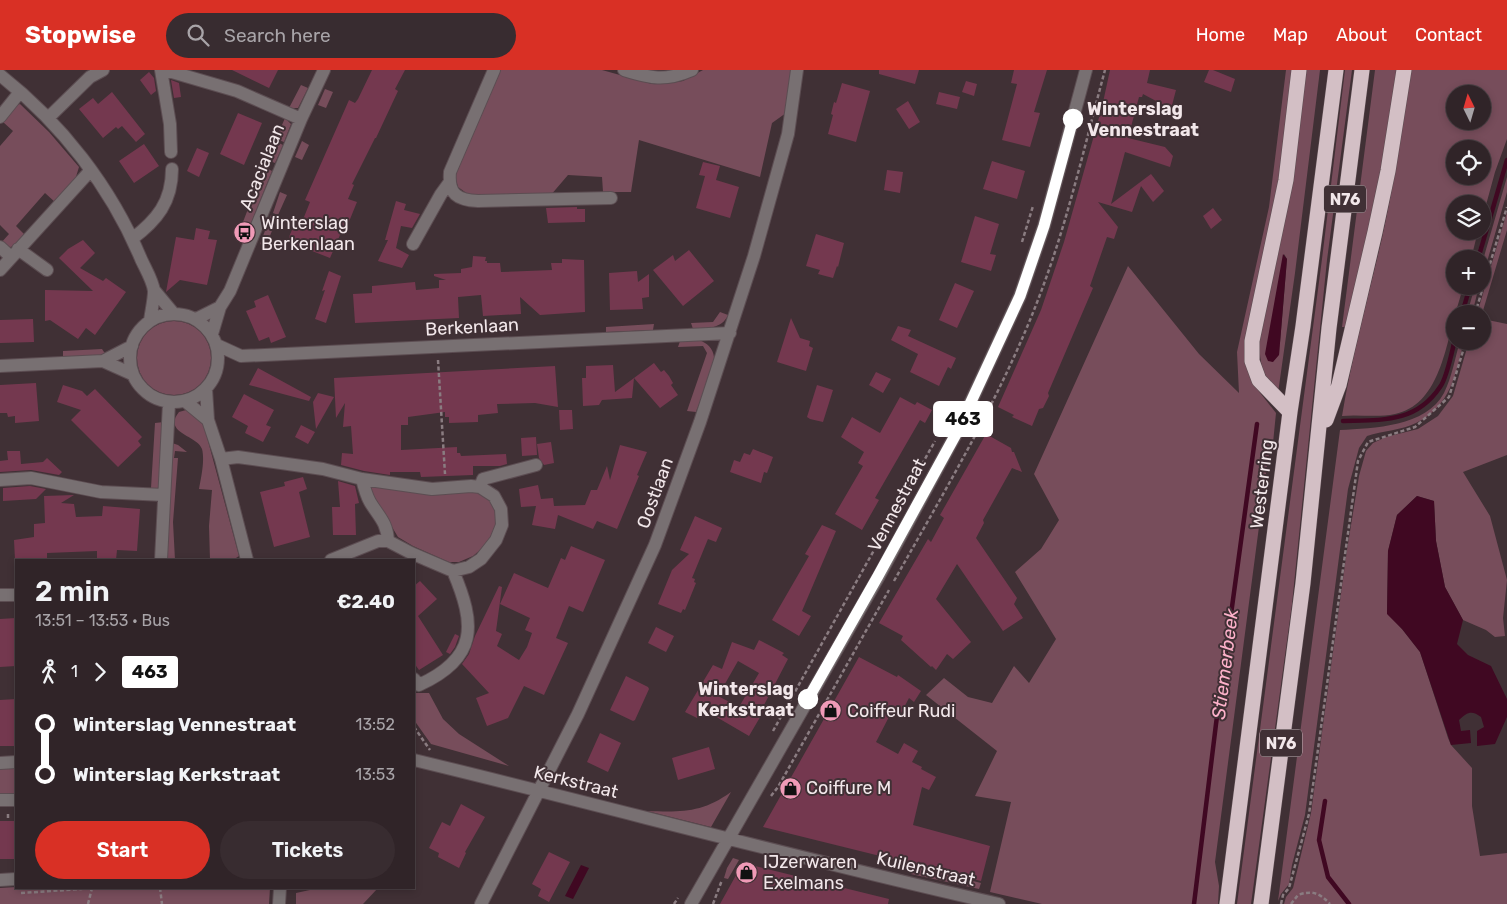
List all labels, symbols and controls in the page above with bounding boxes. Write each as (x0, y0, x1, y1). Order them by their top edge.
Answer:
search box (166, 13, 516, 58)
text: Stopwise (25, 21, 136, 49)
icon: search (184, 21, 212, 49)
text: Search here (224, 24, 331, 47)
text: Home (1196, 24, 1245, 46)
text: Map (1273, 24, 1308, 46)
text: About (1336, 24, 1387, 46)
text: Contact (1415, 24, 1482, 46)
north arrow (1446, 85, 1491, 130)
map controls (1446, 85, 1491, 350)
place label: Winterslag Vennestraat (1087, 98, 1199, 141)
marker: Winterslag Vennestraat (1063, 109, 1083, 129)
street label: Acacialaan (235, 121, 289, 213)
button: locate (1446, 140, 1491, 185)
road number: N76 (1324, 186, 1366, 212)
button: layers (1446, 195, 1491, 240)
place label: Winterslag Berkenlaan (261, 212, 355, 255)
bus stop icon: Winterslag Berkenlaan (233, 221, 257, 245)
button: + (1446, 250, 1491, 295)
button: − (1446, 305, 1491, 350)
street label: Berkenlaan (425, 314, 519, 340)
line badge: 463 (934, 403, 992, 435)
text: 463 (945, 408, 981, 430)
street label: Westerring (1246, 438, 1278, 530)
street label: Oostlaan (632, 455, 678, 531)
street label: Vennestraat (863, 455, 931, 555)
text: 2 min (35, 575, 110, 608)
text: €2.40 (337, 590, 395, 613)
water label: Stiemerbeek (1207, 607, 1243, 721)
text: 13:51 – 13:53 · Bus (35, 611, 170, 630)
icon: walk (35, 658, 63, 686)
icon: forward (86, 658, 114, 686)
text: 463 (132, 661, 168, 683)
text: 1 (71, 662, 78, 681)
place label: Winterslag Kerkstraat (697, 678, 794, 721)
marker: Winterslag Kerkstraat (798, 689, 818, 709)
shop icon: Coiffeur Rudi (819, 699, 843, 723)
place label: Coiffeur Rudi (847, 700, 955, 722)
text: Winterslag Vennestraat (73, 713, 296, 736)
text: 13:52 (356, 715, 395, 734)
road number: N76 (1260, 730, 1302, 756)
street label: Kerkstraat (532, 761, 620, 803)
text: Winterslag Kerkstraat (73, 763, 280, 786)
text: 13:53 (355, 765, 395, 784)
shop icon: Coiffure M (778, 776, 802, 800)
place label: Coiffure M (806, 777, 891, 799)
button: Start (35, 821, 210, 879)
button: Tickets (220, 821, 395, 879)
street label: Kuilenstraat (874, 847, 978, 891)
place label: IJzerwaren Exelmans (763, 851, 857, 894)
shop icon: IJzerwaren Exelmans (735, 860, 759, 884)

